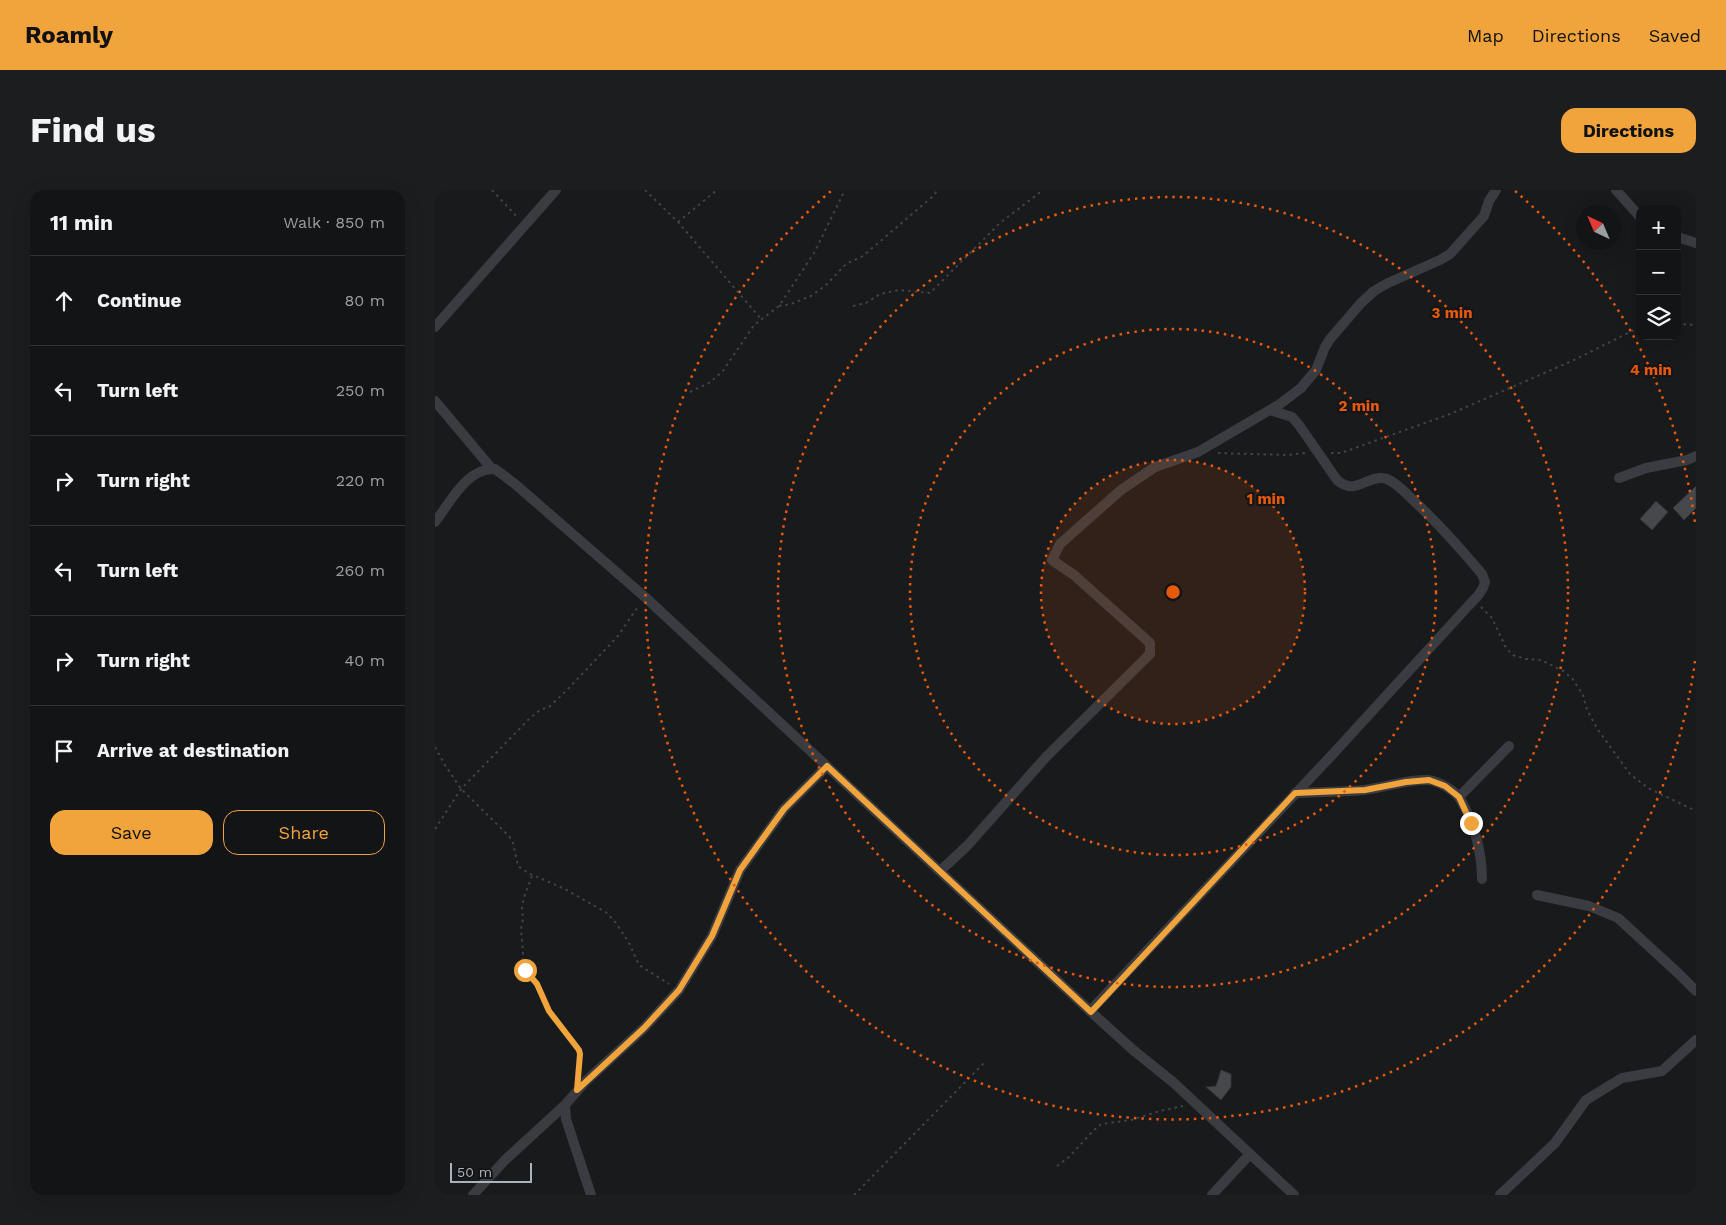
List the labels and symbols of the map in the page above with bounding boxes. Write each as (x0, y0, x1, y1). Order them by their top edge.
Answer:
north arrow (1576, 205, 1621, 250)
text: 3 min (1432, 304, 1472, 322)
text: 4 min (1630, 361, 1672, 379)
text: 2 min (1338, 397, 1380, 415)
text: 1 min (1247, 490, 1285, 508)
centre of rings (1164, 583, 1182, 601)
route end (1460, 812, 1483, 835)
route start (514, 959, 537, 982)
scale bar (450, 1160, 533, 1183)

